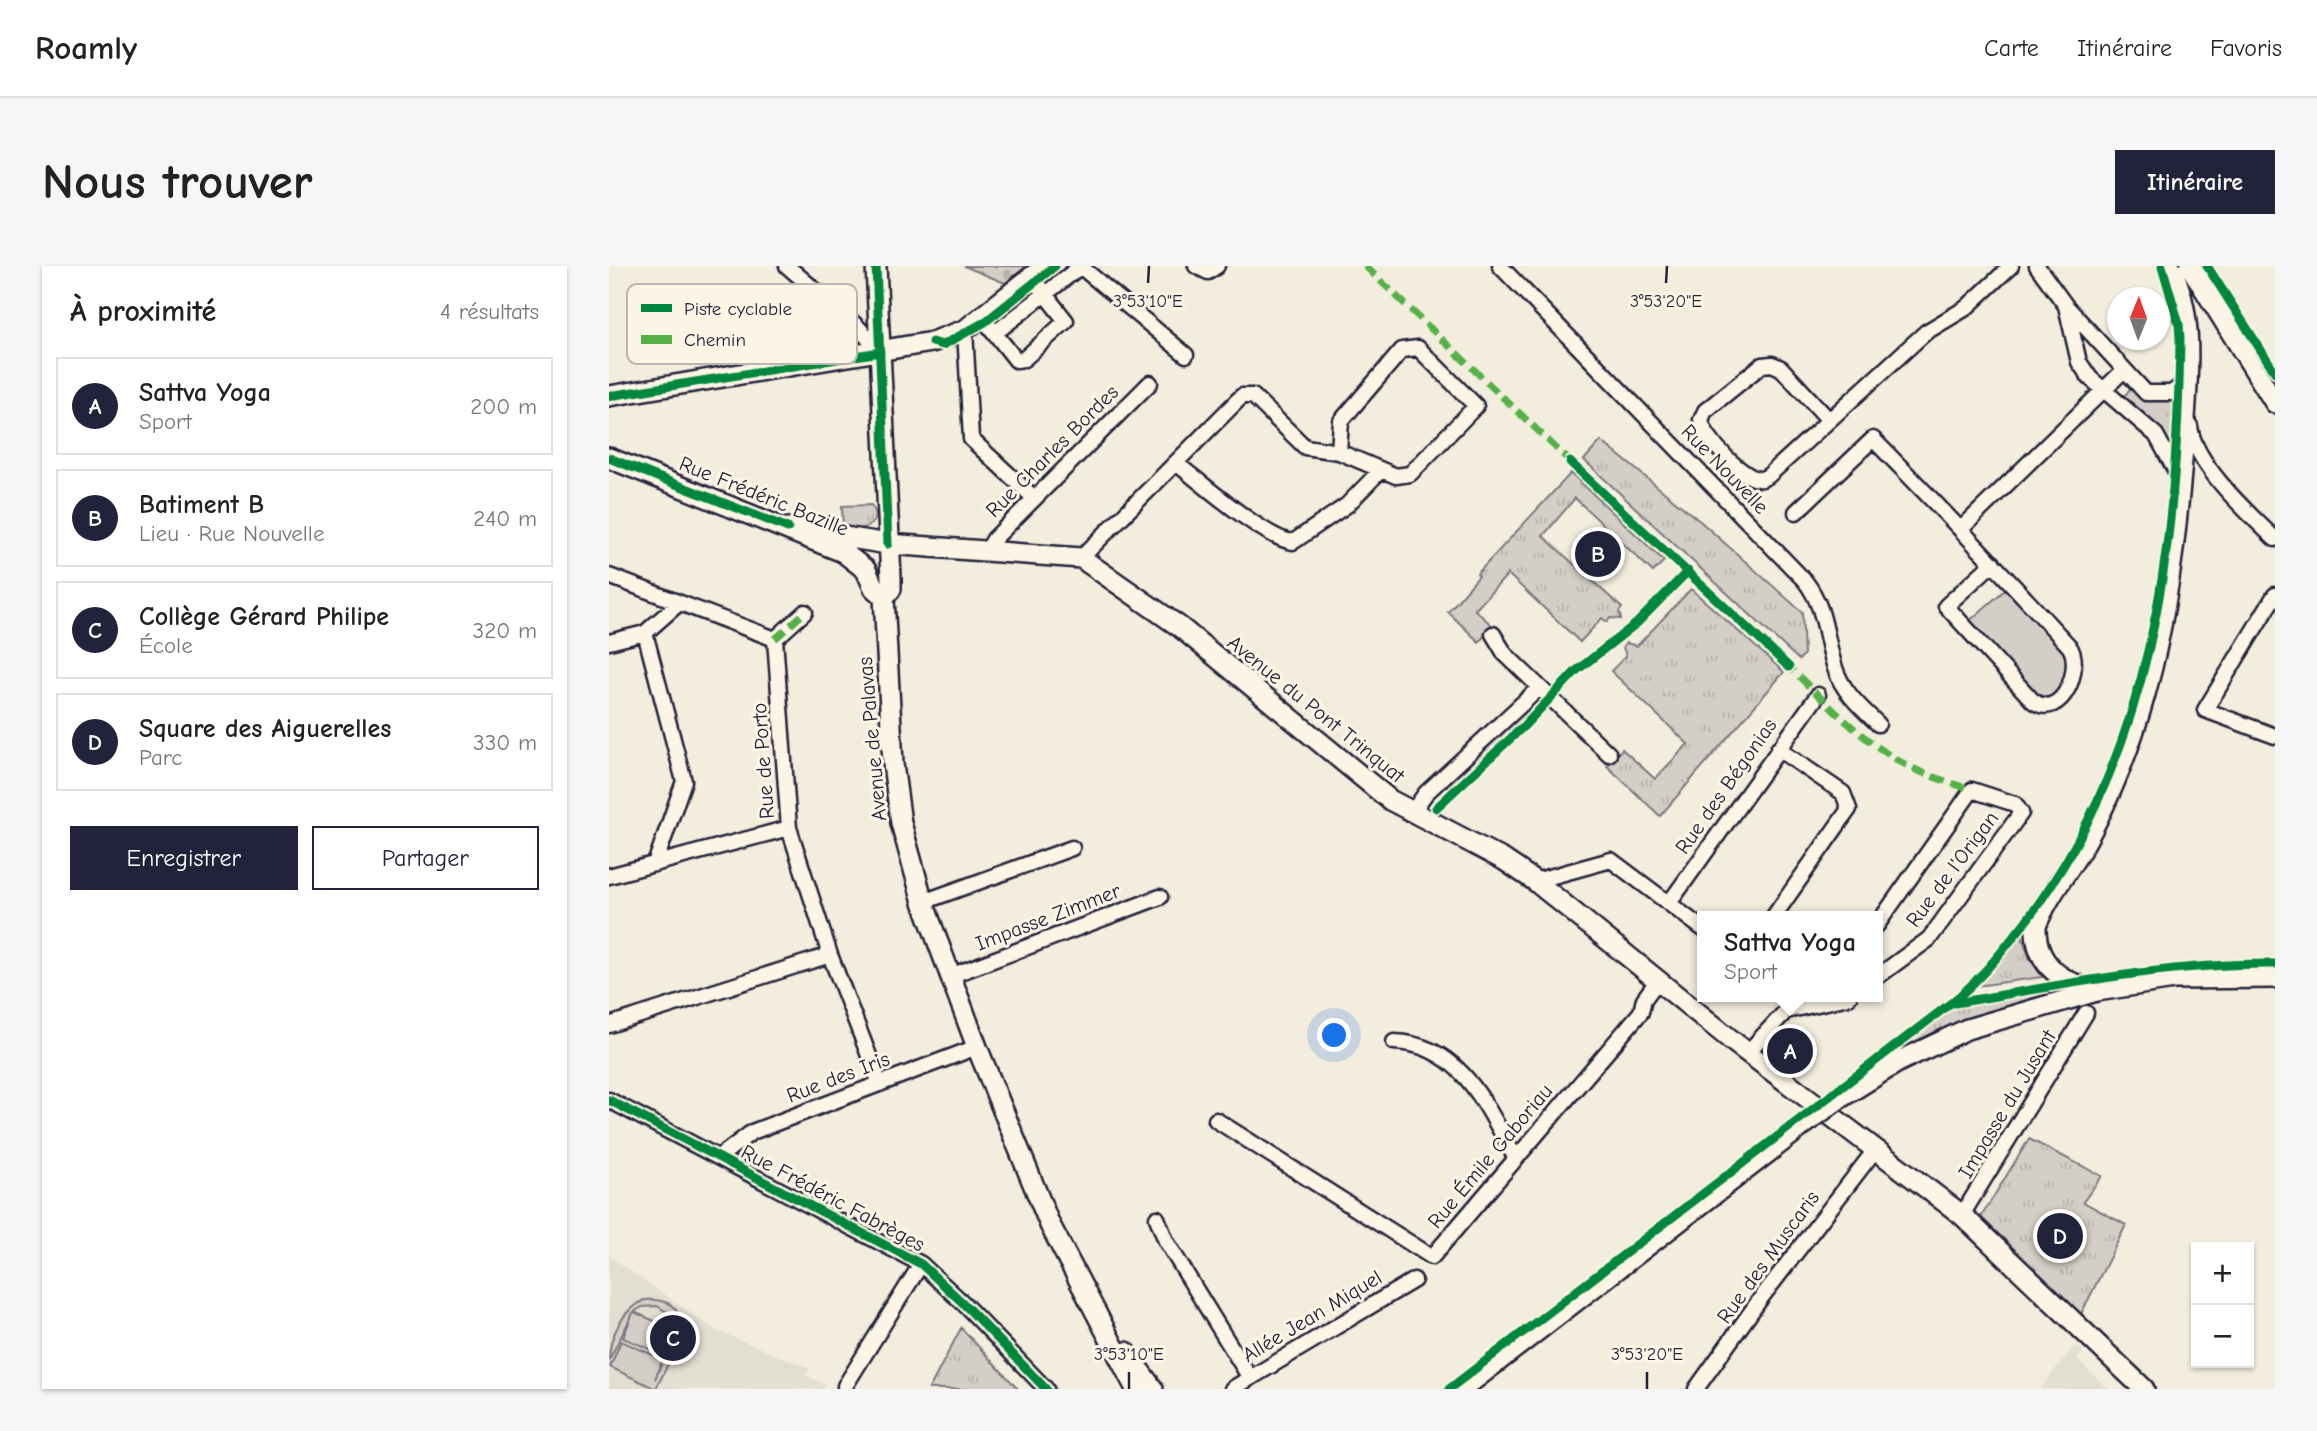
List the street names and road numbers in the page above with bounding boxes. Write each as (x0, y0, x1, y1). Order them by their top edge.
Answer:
street label: Rue Charles Bordes (981, 380, 1123, 522)
street label: Rue Nouvelle (1676, 419, 1774, 519)
street label: Rue Frédéric Bazille (676, 451, 852, 541)
street label: Avenue du Pont Trinquat (1223, 630, 1410, 788)
street label: Avenue de Palavas (853, 656, 891, 822)
street label: Rue de Porto (747, 702, 779, 820)
street label: Rue des Bégonias (1670, 714, 1782, 858)
street label: Rue de l'Origan (1901, 807, 2003, 931)
street label: Impasse Zimmer (972, 878, 1124, 956)
street label: Impasse du Jusant (1953, 1025, 2061, 1183)
street label: Rue des Iris (783, 1046, 893, 1108)
street label: Rue Émile Gaboriau (1423, 1079, 1557, 1233)
street label: Rue Frédéric Fabrèges (737, 1139, 929, 1257)
street label: Rue des Muscaris (1712, 1186, 1824, 1328)
street label: Allée Jean Miquel (1238, 1265, 1386, 1367)

